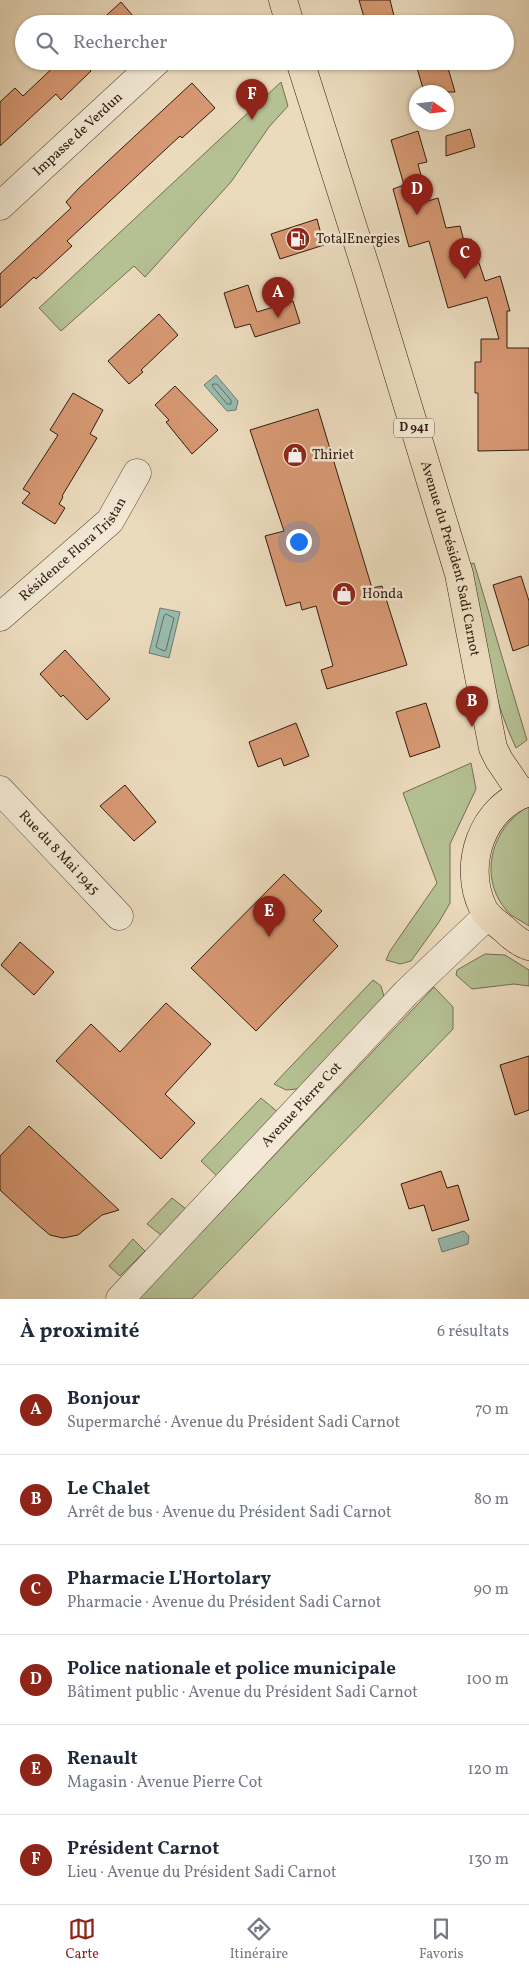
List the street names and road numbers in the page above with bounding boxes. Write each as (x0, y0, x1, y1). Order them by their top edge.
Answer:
street label: Impasse de Verdun (29, 88, 127, 180)
road number: D 941 (394, 418, 434, 438)
street label: Avenue du Président Sadi Carnot (416, 459, 484, 658)
street label: Résidence Flora Tristan (15, 494, 131, 606)
street label: Rue du 8 Mai 1945 (15, 806, 104, 899)
street label: Avenue Pierre Cot (257, 1058, 346, 1151)

